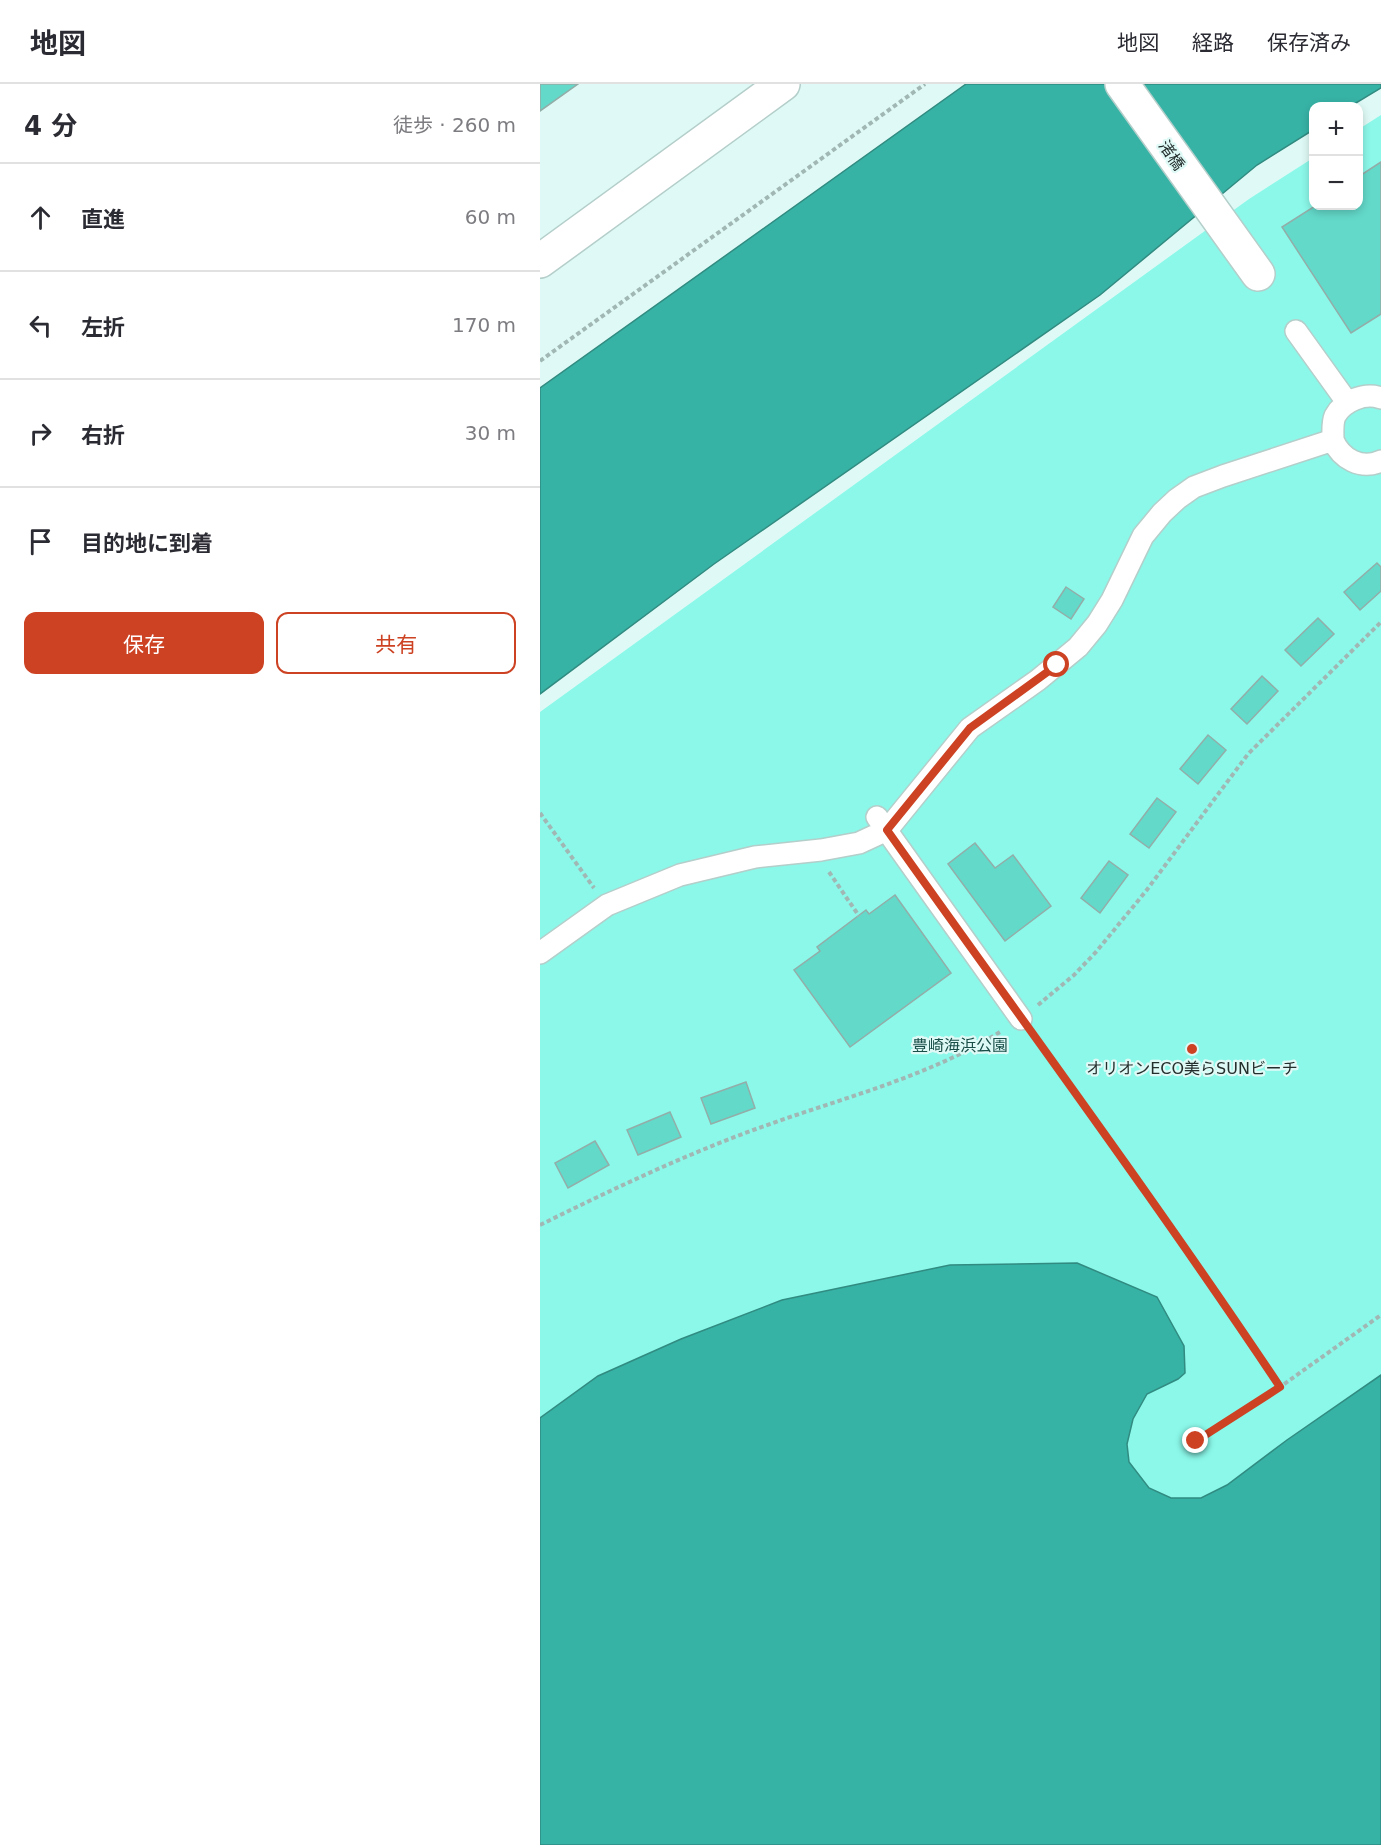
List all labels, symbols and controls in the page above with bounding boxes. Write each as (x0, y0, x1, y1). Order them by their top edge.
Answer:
text: 地図 (30, 27, 86, 60)
text: 地図 (1117, 31, 1159, 55)
text: 経路 (1192, 31, 1234, 55)
text: 保存済み (1267, 31, 1351, 55)
map controls (1309, 102, 1363, 210)
button: + (1309, 102, 1363, 156)
text: 4 分 (24, 111, 77, 141)
text: 徒歩 · 260 m (393, 113, 516, 137)
street label: 渚橋 (1155, 137, 1189, 174)
button: − (1309, 156, 1363, 210)
icon: ahead (24, 201, 57, 234)
text: 60 m (465, 205, 516, 229)
text: 直進 (81, 207, 125, 232)
icon: left (24, 309, 57, 342)
text: 170 m (452, 313, 516, 337)
text: 左折 (81, 315, 125, 340)
icon: right (24, 417, 57, 450)
text: 30 m (465, 421, 516, 445)
text: 右折 (81, 423, 125, 448)
icon: arrive (24, 525, 57, 558)
text: 目的地に到着 (81, 531, 213, 556)
button: 保存 (24, 612, 264, 674)
button: 共有 (276, 612, 516, 674)
route start (1043, 651, 1069, 677)
park label: 豊崎海浜公園 (912, 1036, 1008, 1055)
marker: オリオンECO美らSUNビーチ (1185, 1042, 1199, 1056)
place label: オリオンECO美らSUNビーチ (1086, 1059, 1298, 1078)
route end (1182, 1427, 1208, 1453)

